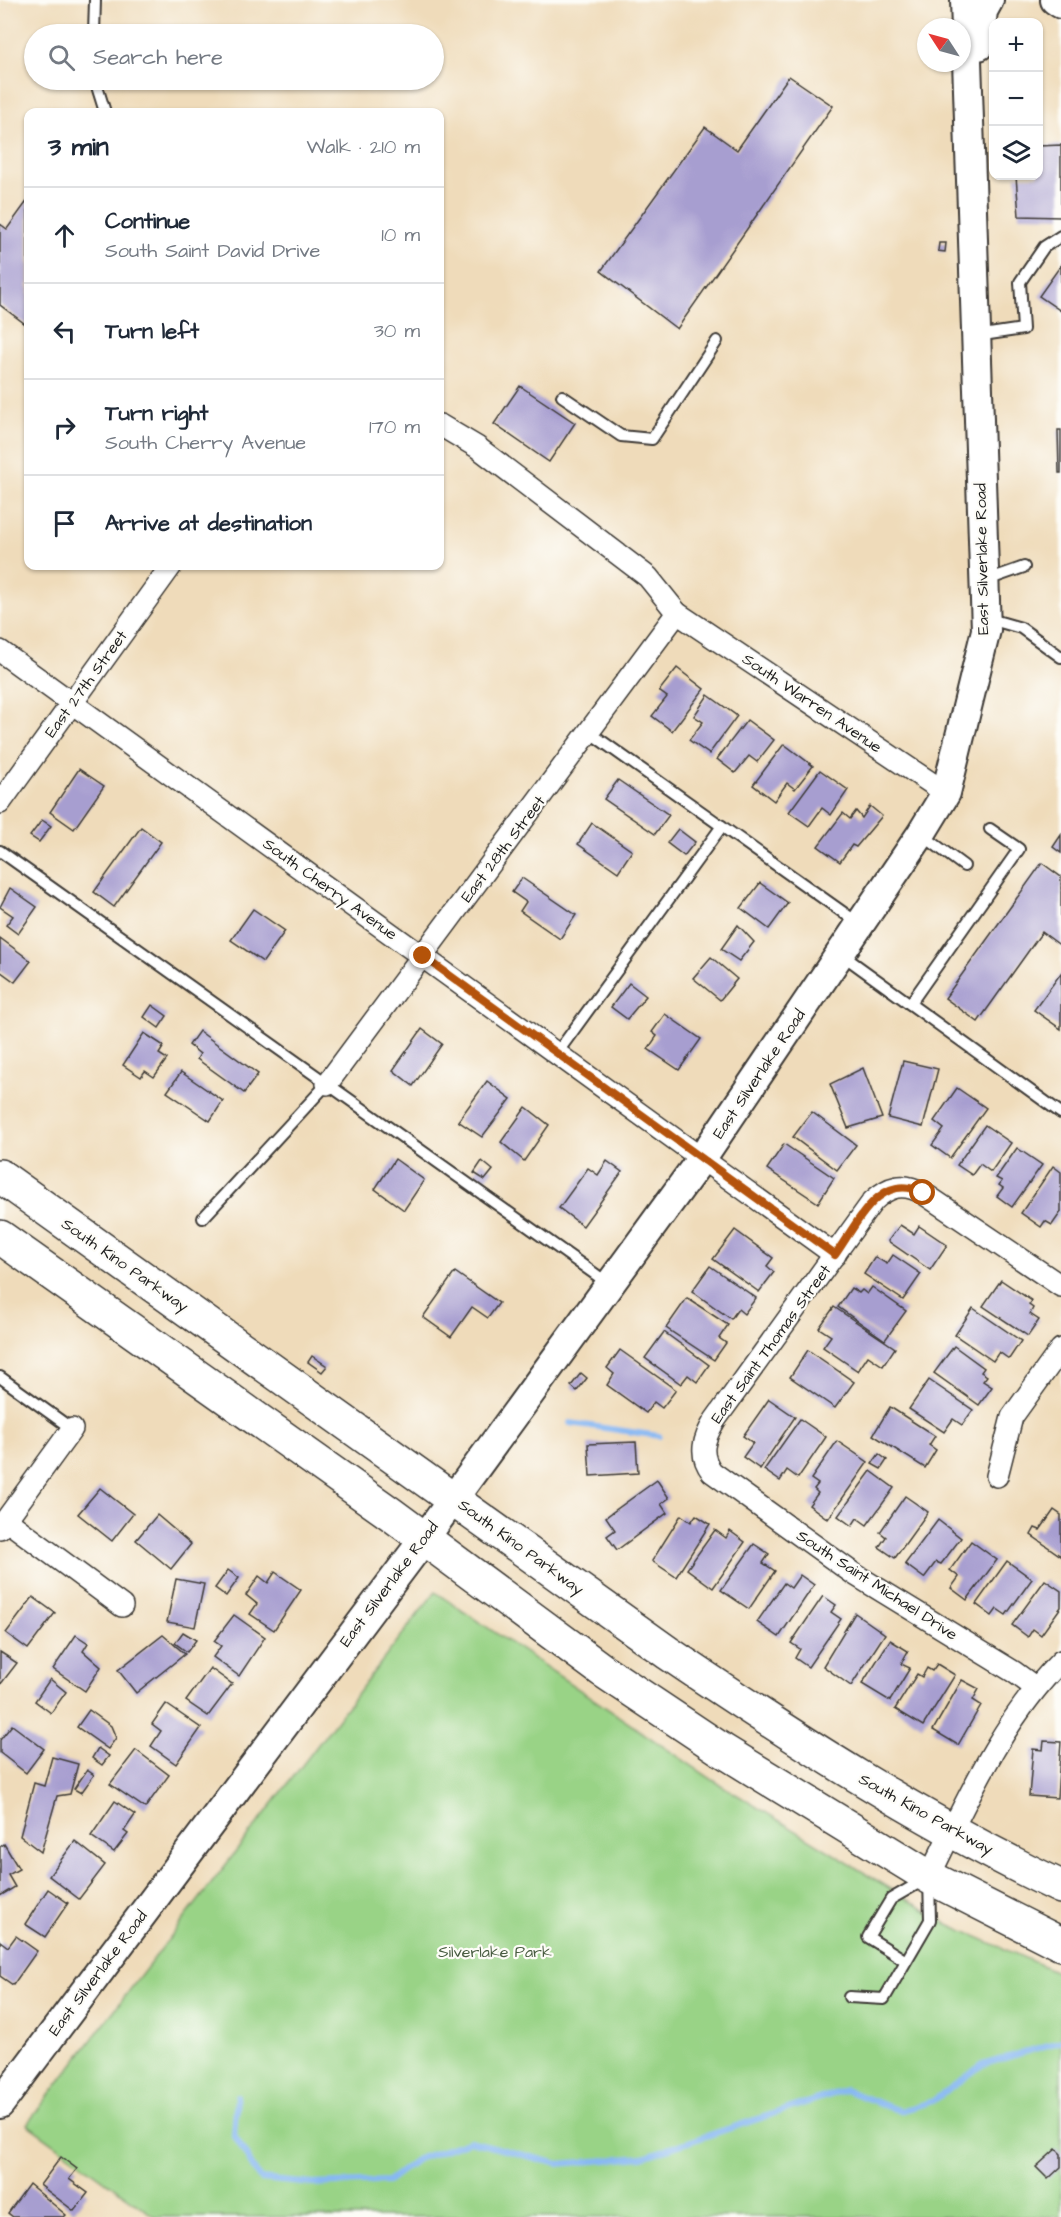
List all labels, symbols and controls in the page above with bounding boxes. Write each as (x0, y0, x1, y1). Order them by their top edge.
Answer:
north arrow (917, 18, 971, 72)
map controls (989, 18, 1043, 180)
button: + (989, 18, 1043, 72)
search box (24, 24, 444, 90)
icon: search (45, 41, 78, 74)
text: Search here (93, 42, 223, 73)
button: − (989, 72, 1043, 126)
button: layers (989, 126, 1043, 180)
text: 3 min (48, 129, 109, 165)
text: Walk · 210 m (307, 133, 420, 161)
text: Continue (105, 206, 190, 237)
icon: ahead (48, 219, 81, 252)
text: 10 m (381, 221, 420, 249)
text: South Saint David Drive (105, 237, 320, 265)
icon: left (48, 315, 81, 348)
text: Turn left (105, 316, 199, 347)
text: 30 m (374, 317, 420, 345)
text: Turn right (105, 398, 208, 429)
icon: right (48, 411, 81, 444)
text: 170 m (369, 413, 420, 441)
text: South Cherry Avenue (105, 429, 306, 457)
street label: East Silverlake Road (970, 483, 994, 635)
icon: arrive (48, 507, 81, 540)
text: Arrive at destination (105, 508, 312, 539)
street label: East 27th Street (40, 625, 133, 742)
street label: South Warren Avenue (738, 648, 886, 758)
street label: East 28th Street (456, 791, 551, 907)
street label: South Cherry Avenue (258, 833, 402, 946)
route end (409, 942, 435, 968)
street label: East Silverlake Road (707, 1005, 811, 1143)
route start (909, 1179, 935, 1205)
street label: South Kino Parkway (56, 1213, 193, 1318)
street label: East Saint Thomas Street (706, 1260, 836, 1428)
street label: South Kino Parkway (453, 1494, 589, 1601)
street label: East Silverlake Road (335, 1517, 443, 1651)
street label: South Saint Michael Drive (792, 1525, 962, 1646)
street label: South Kino Parkway (854, 1768, 997, 1861)
street label: East Silverlake Road (44, 1906, 152, 2040)
park label: Silverlake Park (438, 1941, 552, 1963)

